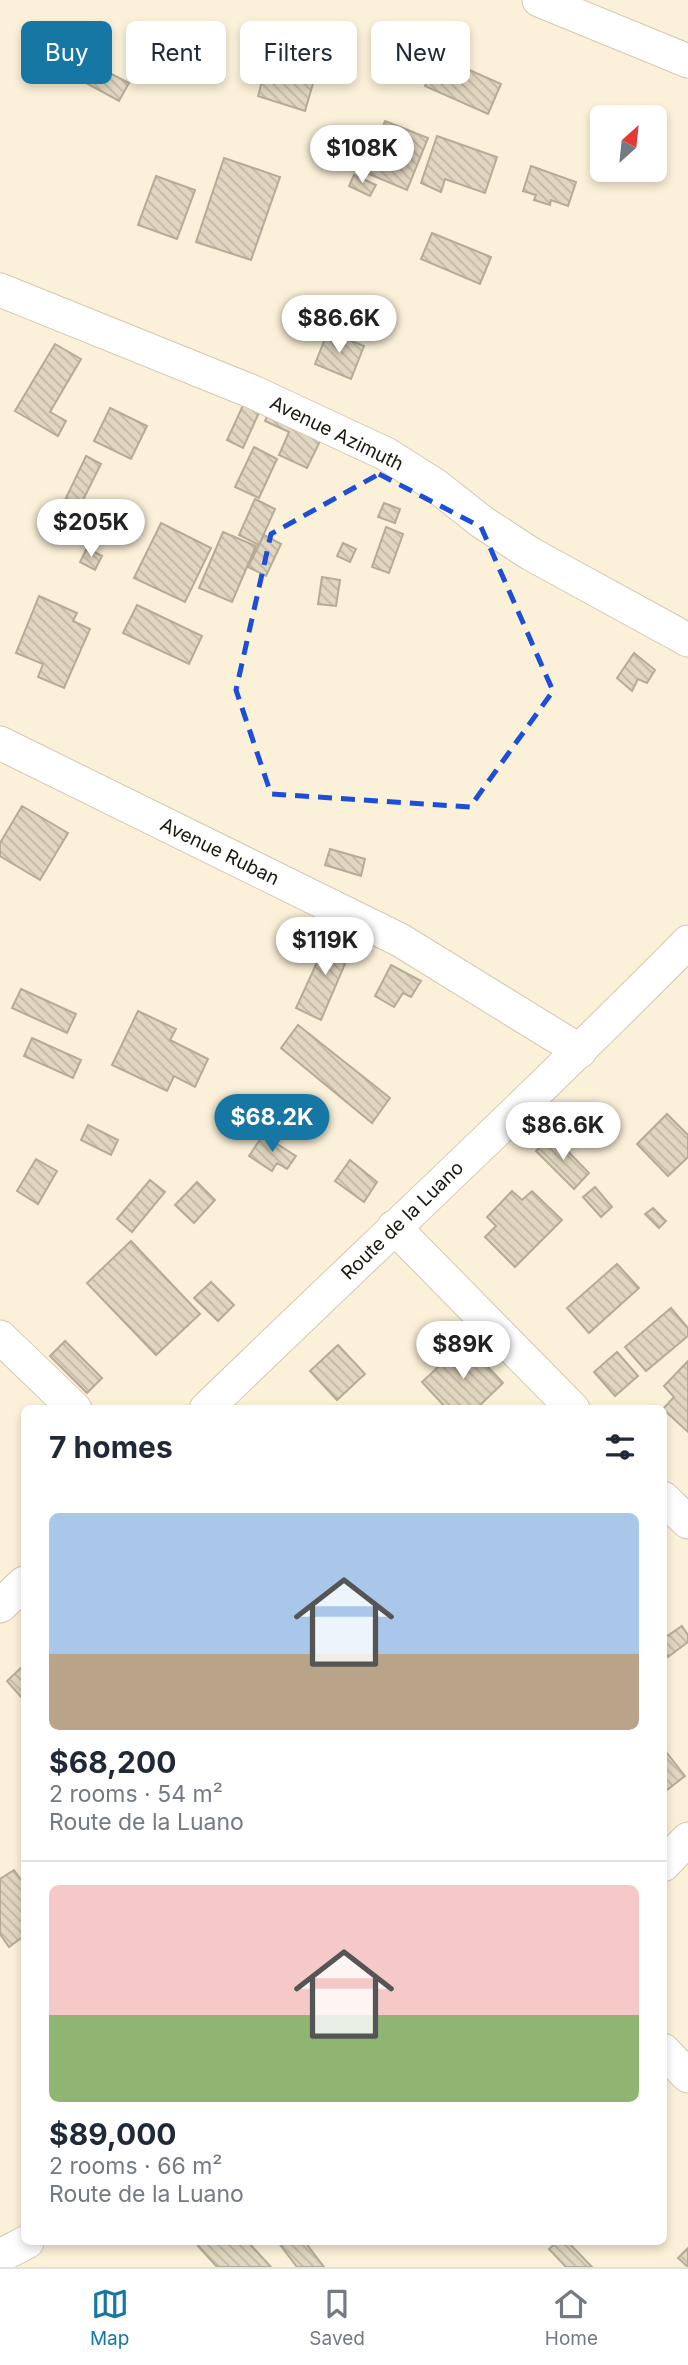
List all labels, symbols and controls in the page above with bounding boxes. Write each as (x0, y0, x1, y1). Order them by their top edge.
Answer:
chip: Buy (21, 21, 112, 84)
chip: Rent (126, 21, 226, 84)
chip: Filters (240, 21, 357, 84)
chip: New (371, 21, 470, 84)
north arrow (590, 105, 667, 182)
map controls (590, 105, 667, 182)
pin: $108K (313, 125, 411, 185)
text: $108K (326, 134, 398, 162)
pin: $86.6K (282, 296, 396, 355)
text: $86.6K (298, 304, 380, 332)
street label: Avenue Azimuth (266, 391, 407, 476)
pin: $205K (42, 500, 140, 559)
text: $205K (53, 508, 129, 536)
street label: Avenue Ruban (157, 813, 283, 890)
pin: $119K (276, 918, 374, 977)
text: $119K (292, 926, 358, 954)
pin: $68.2K (215, 1094, 329, 1154)
pin: $86.6K (506, 1102, 620, 1162)
text: $68.2K (230, 1103, 314, 1131)
text: $86.6K (522, 1111, 604, 1139)
street label: Route de la Luano (336, 1156, 468, 1285)
pin: $89K (422, 1322, 504, 1381)
text: $89K (432, 1330, 494, 1358)
icon: filters (601, 1428, 639, 1466)
text: 7 homes (49, 1429, 173, 1465)
icon: home (281, 1559, 407, 1685)
text: $68,200 (49, 1744, 176, 1780)
text: 2 rooms · 54 m² (49, 1780, 223, 1808)
text: Route de la Luano (49, 1808, 244, 1836)
icon: home (281, 1931, 407, 2057)
text: $89,000 (49, 2116, 177, 2152)
text: 2 rooms · 66 m² (49, 2152, 223, 2180)
text: Route de la Luano (49, 2180, 244, 2208)
tab: Map (90, 2285, 129, 2350)
tab: Saved (309, 2285, 365, 2350)
tab: Home (545, 2285, 598, 2350)

